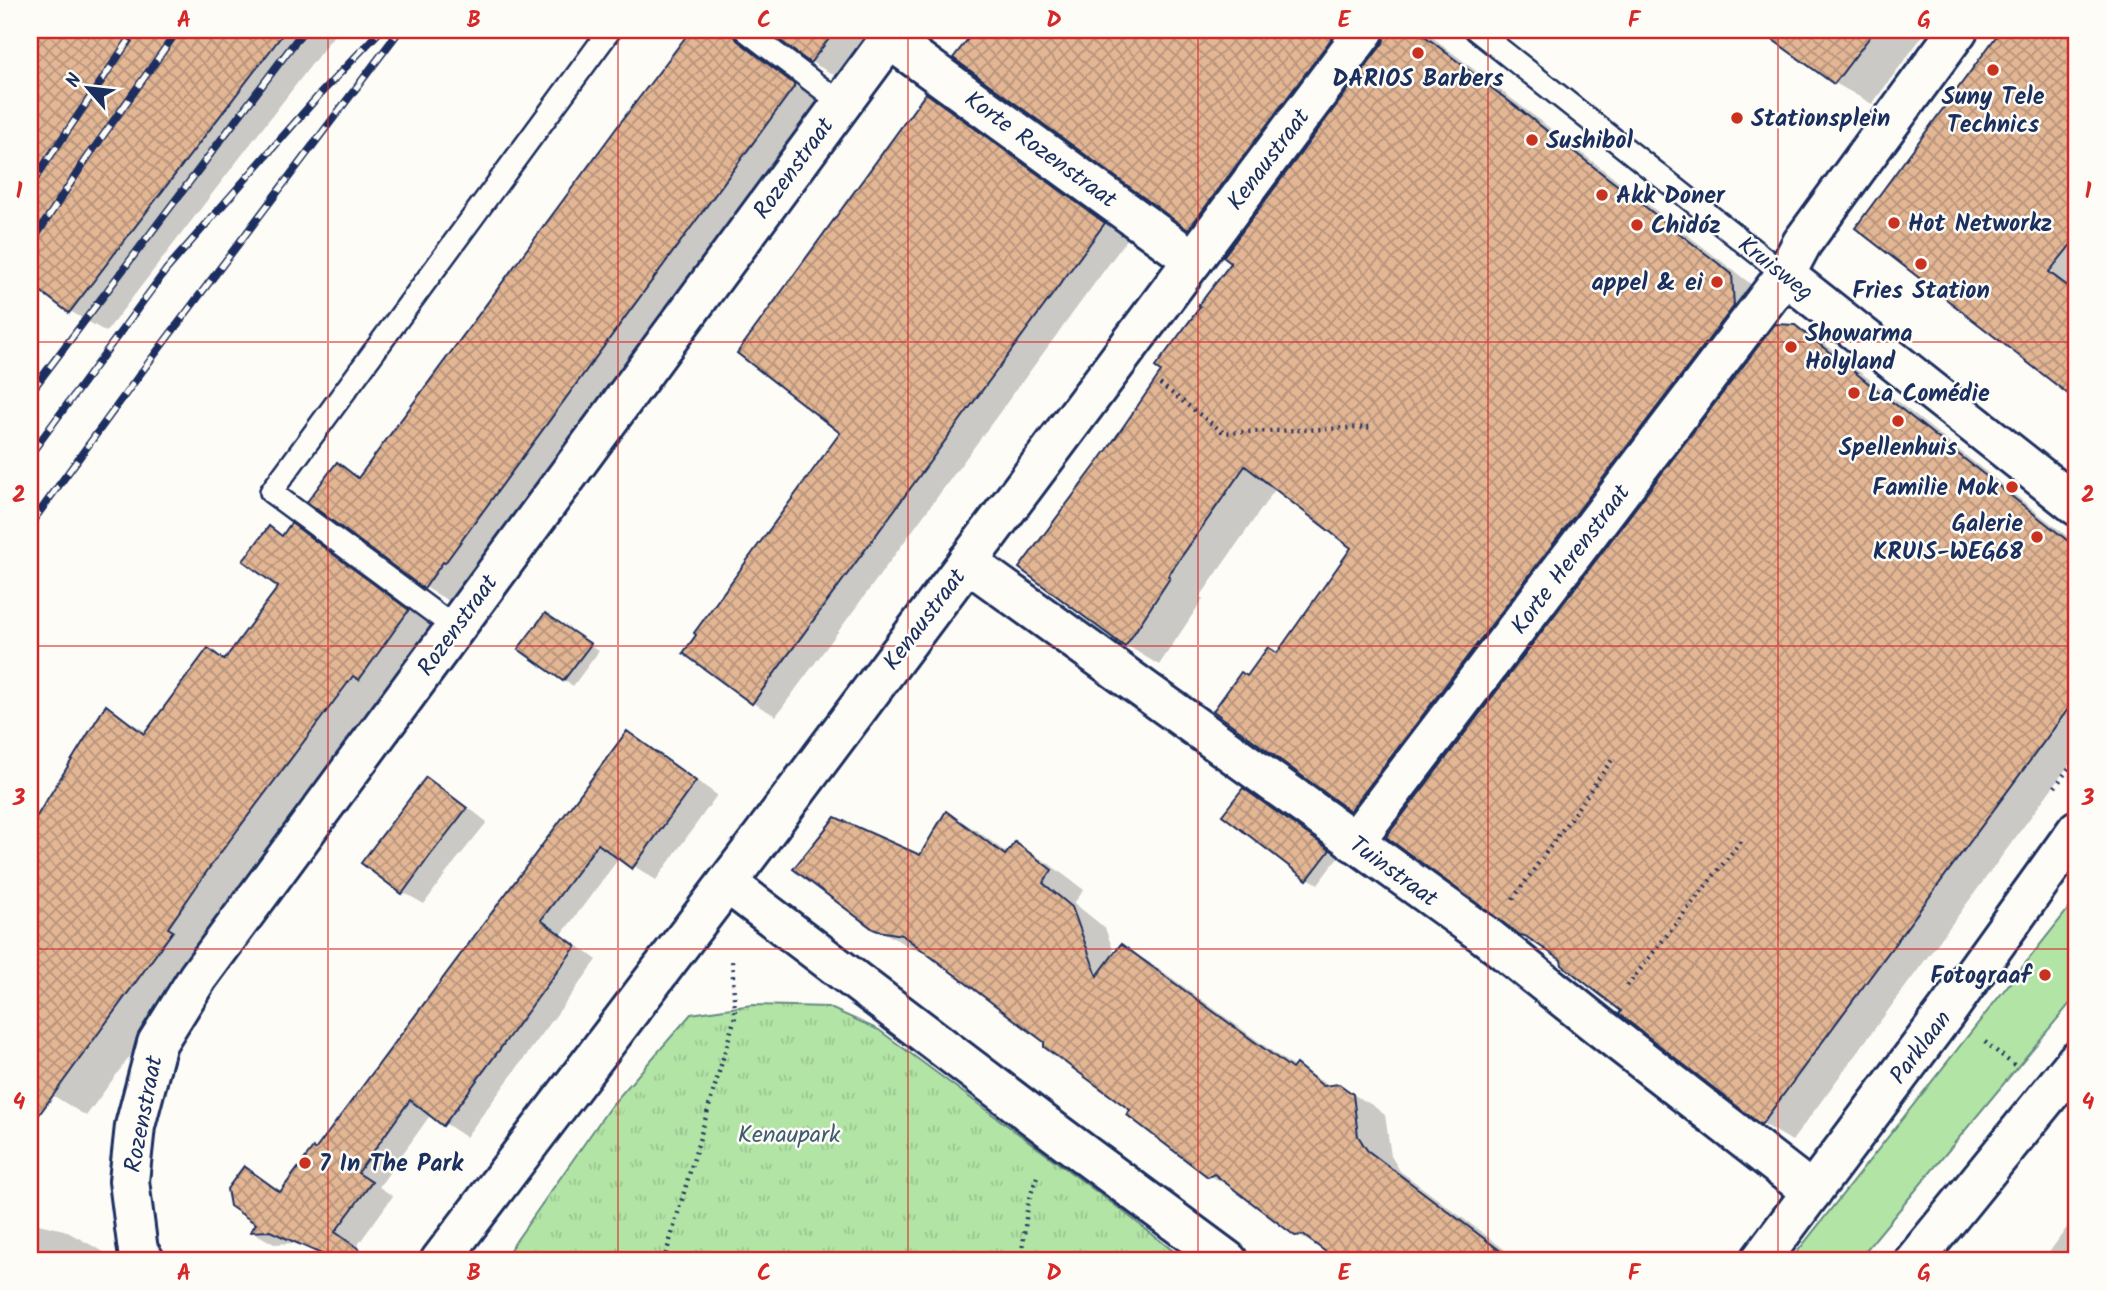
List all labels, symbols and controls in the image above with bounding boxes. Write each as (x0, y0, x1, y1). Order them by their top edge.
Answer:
text: A (177, 3, 191, 39)
text: B (467, 3, 481, 39)
text: C (757, 3, 771, 39)
text: D (1046, 3, 1062, 39)
text: E (1338, 3, 1352, 39)
text: F (1628, 3, 1642, 39)
text: G (1917, 3, 1931, 39)
marker: DARIOS Barbers (1410, 45, 1426, 61)
north arrow (52, 52, 122, 122)
place label: DARIOS Barbers (1332, 60, 1504, 99)
marker: Suny Tele Technics (1985, 62, 2001, 78)
text: N (59, 69, 91, 93)
place label: Suny Tele Technics (1942, 78, 2045, 145)
street label: Korte Rozenstraat (955, 81, 1125, 220)
street label: Kenaustraat (1218, 100, 1321, 219)
place label: Stationsplein (1751, 100, 1890, 139)
street label: Rozenstraat (744, 109, 845, 228)
marker: Stationsplein (1729, 110, 1745, 126)
place label: Sushibol (1546, 122, 1633, 161)
marker: Sushibol (1524, 132, 1540, 148)
text: 1 (16, 174, 23, 210)
text: 1 (2085, 174, 2092, 210)
place label: Akk Doner (1616, 177, 1726, 216)
marker: Akk Doner (1594, 187, 1610, 203)
place label: Hot Networkz (1908, 205, 2052, 244)
place label: Chidóz (1651, 207, 1721, 246)
marker: Hot Networkz (1886, 215, 1902, 231)
marker: Chidóz (1629, 217, 1645, 233)
street label: Kruisweg (1728, 227, 1822, 312)
marker: Fries Station (1913, 256, 1929, 272)
place label: appel & ei (1592, 264, 1704, 303)
place label: Fries Station (1852, 272, 1990, 311)
marker: appel & ei (1709, 274, 1725, 290)
place label: Showarma Holyland (1805, 315, 1913, 382)
marker: Showarma Holyland (1783, 339, 1799, 355)
place label: La Comédie (1868, 375, 1990, 414)
marker: La Comédie (1846, 385, 1862, 401)
marker: Spellenhuis (1890, 413, 1906, 429)
place label: Spellenhuis (1839, 429, 1957, 468)
place label: Familie Mok (1872, 469, 1999, 508)
street label: Korte Herenstraat (1501, 476, 1641, 644)
text: 2 (12, 478, 26, 514)
text: 2 (2081, 478, 2095, 514)
marker: Familie Mok (2004, 479, 2020, 495)
place label: Galerie KRUIS-WEG68 (1873, 505, 2024, 572)
marker: Galerie KRUIS-WEG68 (2029, 529, 2045, 545)
street label: Kenaustraat (874, 560, 977, 679)
street label: Rozenstraat (408, 566, 509, 685)
text: 3 (12, 781, 26, 817)
text: 3 (2081, 781, 2095, 817)
street label: Tuinstraat (1340, 826, 1446, 918)
place label: Fotograaf (1930, 957, 2034, 996)
marker: Fotograaf (2037, 967, 2053, 983)
street label: Parklaan (1880, 1002, 1962, 1093)
street label: Rozenstraat (114, 1052, 175, 1176)
text: 4 (13, 1085, 26, 1121)
text: 4 (2082, 1085, 2095, 1121)
park label: Kenaupark (738, 1116, 841, 1155)
place label: 7 In The Park (319, 1145, 464, 1184)
marker: 7 In The Park (297, 1155, 313, 1171)
text: A (177, 1256, 191, 1291)
text: B (467, 1256, 481, 1291)
text: C (757, 1256, 771, 1291)
text: D (1046, 1256, 1062, 1291)
text: E (1338, 1256, 1352, 1291)
text: F (1628, 1256, 1642, 1291)
text: G (1917, 1256, 1931, 1291)

